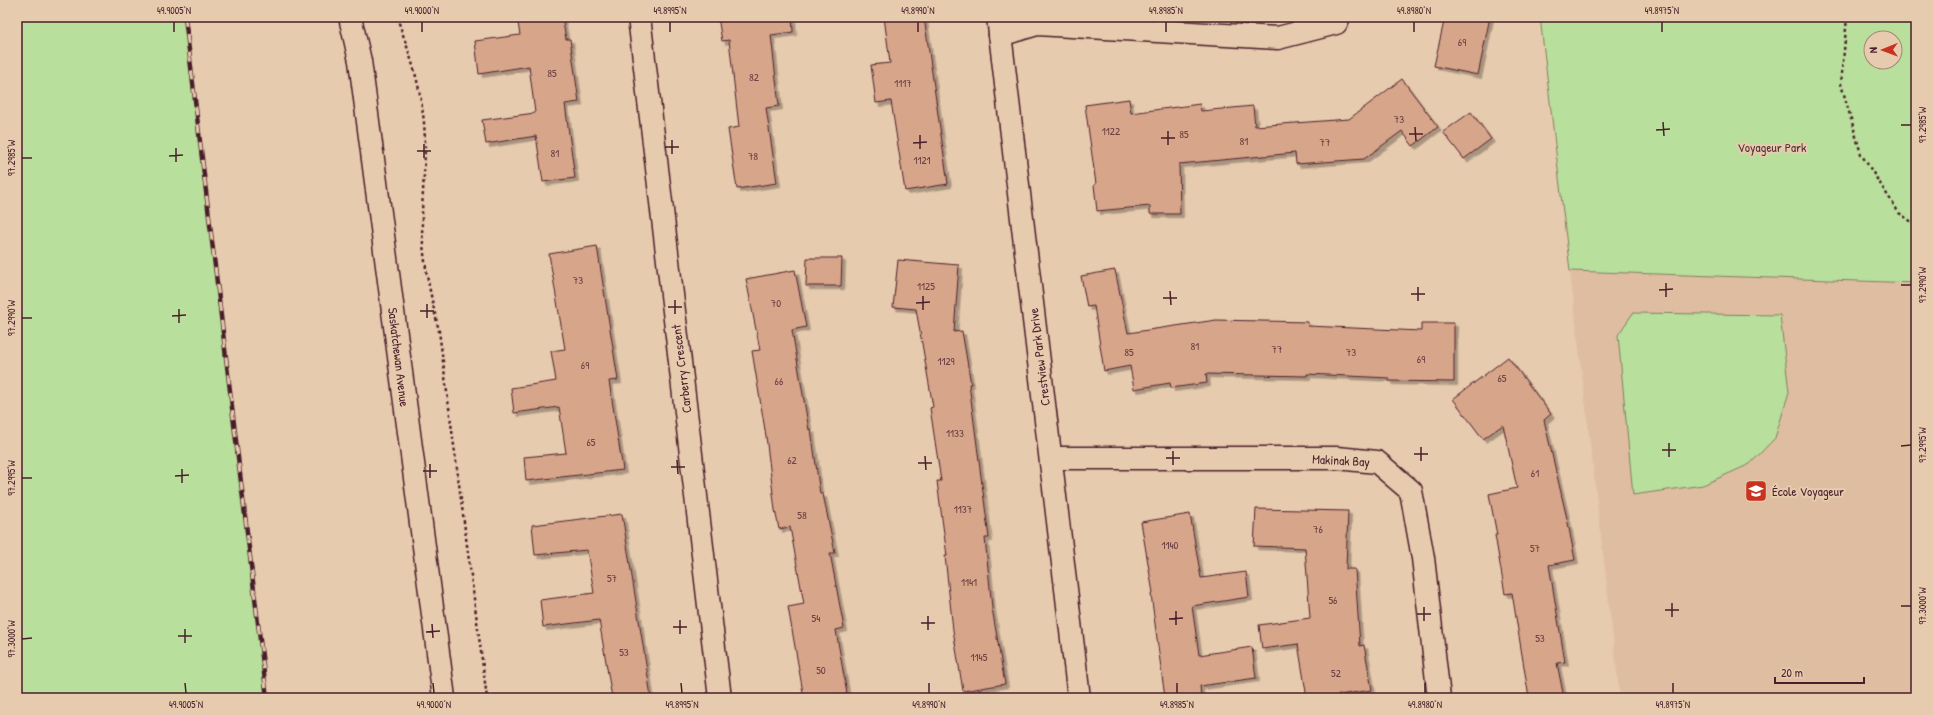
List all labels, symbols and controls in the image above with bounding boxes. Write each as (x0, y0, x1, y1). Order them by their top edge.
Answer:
text: 49.9005°N (157, 4, 191, 17)
text: 49.9000°N (405, 4, 439, 17)
text: 49.8995°N (653, 4, 687, 17)
text: 49.8990°N (901, 4, 935, 17)
text: 49.8985°N (1149, 4, 1183, 17)
text: 49.8980°N (1397, 4, 1431, 17)
text: 49.8975°N (1645, 4, 1679, 17)
north arrow (1863, 30, 1903, 70)
house number: 69 (1458, 35, 1466, 49)
text: N (1866, 47, 1880, 53)
house number: 85 (547, 66, 557, 80)
house number: 82 (749, 70, 759, 84)
house number: 1117 (894, 76, 912, 90)
text: 97.2985°W (1916, 106, 1929, 143)
house number: 73 (1394, 112, 1404, 126)
house number: 1122 (1102, 124, 1120, 138)
house number: 85 (1179, 127, 1189, 141)
house number: 81 (1240, 134, 1248, 148)
house number: 77 (1320, 135, 1330, 149)
park label: Voyageur Park (1737, 138, 1807, 156)
text: 97.2985°W (5, 139, 18, 176)
house number: 81 (551, 146, 559, 160)
house number: 78 (748, 149, 758, 163)
house number: 1121 (913, 153, 931, 167)
text: 97.2990°W (1916, 266, 1929, 303)
house number: 73 (573, 273, 583, 287)
house number: 1125 (917, 279, 935, 293)
house number: 70 (771, 296, 781, 310)
text: 97.2990°W (5, 299, 18, 336)
street label: Saskatchewan Avenue (384, 306, 414, 408)
street label: Crestview Park Drive (1024, 307, 1054, 407)
street label: Carberry Crescent (667, 323, 695, 414)
house number: 81 (1191, 339, 1199, 353)
house number: 77 (1272, 342, 1282, 356)
house number: 85 (1124, 345, 1134, 359)
house number: 73 (1346, 345, 1356, 359)
house number: 69 (1417, 352, 1425, 366)
house number: 1129 (937, 354, 955, 368)
house number: 69 (581, 358, 589, 372)
house number: 65 (1497, 371, 1507, 385)
house number: 66 (775, 374, 784, 388)
house number: 1133 (946, 426, 964, 440)
text: 97.2995°W (1916, 426, 1929, 463)
house number: 65 (586, 435, 596, 449)
street label: Makinak Bay (1312, 450, 1371, 471)
house number: 62 (787, 453, 797, 467)
text: 97.2995°W (5, 459, 18, 496)
house number: 61 (1531, 466, 1539, 480)
school or university icon: École Voyageur (1743, 478, 1769, 504)
place label: École Voyageur (1772, 482, 1844, 500)
house number: 1137 (954, 502, 972, 516)
house number: 58 (797, 508, 807, 522)
house number: 76 (1313, 522, 1324, 536)
house number: 1140 (1161, 538, 1179, 552)
house number: 57 (1530, 541, 1540, 555)
house number: 57 (607, 571, 617, 585)
house number: 1141 (961, 575, 977, 589)
text: 97.3000°W (1916, 587, 1929, 625)
house number: 56 (1328, 593, 1338, 607)
house number: 54 (812, 611, 820, 625)
text: 97.3000°W (5, 620, 18, 658)
house number: 53 (1535, 631, 1545, 645)
house number: 53 (619, 645, 629, 659)
house number: 1145 (971, 650, 988, 664)
scale bar (1775, 659, 1864, 685)
house number: 50 (816, 663, 826, 677)
text: 20 m (1781, 664, 1803, 681)
house number: 52 (1331, 666, 1341, 680)
text: 49.9005°N (169, 698, 203, 711)
text: 49.9000°N (417, 698, 451, 711)
text: 49.8995°N (665, 698, 699, 711)
text: 49.8990°N (912, 698, 946, 711)
text: 49.8985°N (1160, 698, 1194, 711)
text: 49.8980°N (1408, 698, 1442, 711)
text: 49.8975°N (1656, 698, 1690, 711)

